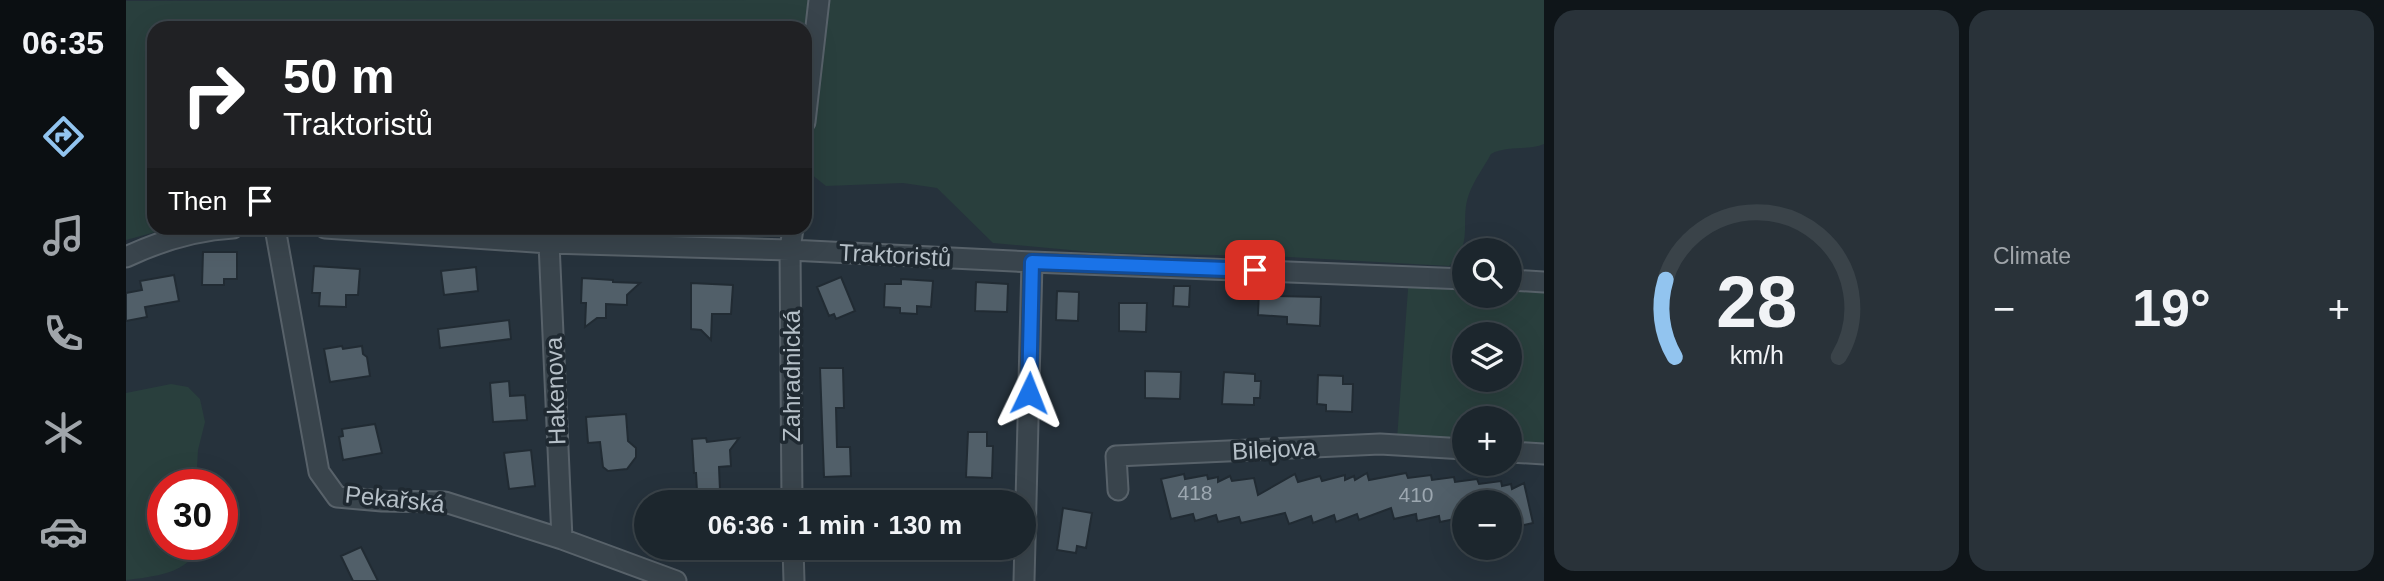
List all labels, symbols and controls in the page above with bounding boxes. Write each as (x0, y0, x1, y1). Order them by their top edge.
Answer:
text: 06:35 (22, 25, 104, 61)
icon: right (168, 49, 259, 140)
text: 50 m (283, 49, 395, 103)
text: Traktoristů (283, 106, 433, 142)
icon: directions (39, 112, 88, 161)
icon: arrive (241, 182, 279, 220)
text: Then (168, 186, 227, 216)
icon: music (39, 211, 88, 260)
map controls (1452, 238, 1522, 560)
button: search (1452, 238, 1522, 308)
street label: Traktoristů (838, 239, 952, 271)
pin (1225, 240, 1285, 300)
text: Climate (1993, 243, 2071, 269)
icon: arrive (1236, 251, 1274, 289)
text: 28 (1716, 261, 1797, 342)
text: 19° (2132, 279, 2211, 337)
text: − (1993, 288, 2015, 330)
text: + (2328, 288, 2350, 330)
icon: phone (39, 309, 88, 358)
street label: Zahradnická (778, 309, 805, 442)
button: layers (1452, 322, 1522, 392)
street label: Hakenova (540, 336, 570, 445)
text: km/h (1729, 340, 1784, 368)
position arrow (992, 356, 1066, 430)
button: + (1452, 406, 1522, 476)
icon: climate (39, 408, 88, 457)
street label: Bilejova (1231, 433, 1317, 465)
speed limit sign: 30 (147, 469, 238, 560)
street label: Pekařská (344, 480, 447, 518)
house number: 418 (1177, 481, 1213, 504)
house number: 410 (1398, 483, 1434, 506)
button: − (1452, 490, 1522, 560)
icon: car (39, 507, 88, 556)
text: 06:36 · 1 min · 130 m (708, 510, 962, 540)

